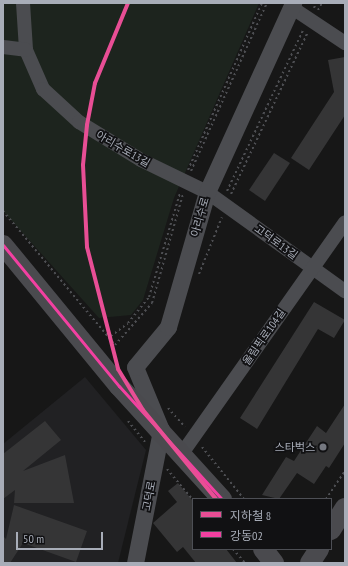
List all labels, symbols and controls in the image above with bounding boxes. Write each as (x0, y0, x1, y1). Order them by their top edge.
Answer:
street label: 아리수로13길 (94, 128, 152, 170)
street label: 아리수로 (188, 196, 212, 238)
street label: 고덕로13길 (252, 222, 300, 262)
street label: 올림픽로104길 (240, 306, 288, 368)
place label: 스타벅스 (275, 440, 315, 454)
marker: 스타벅스 (318, 442, 328, 452)
street label: 고덕로 (140, 480, 158, 512)
legend (192, 498, 332, 550)
text: 지하철 8 (230, 508, 271, 523)
scale bar (18, 524, 105, 550)
text: 강동02 (230, 528, 263, 543)
text: 50 m (23, 531, 44, 546)

